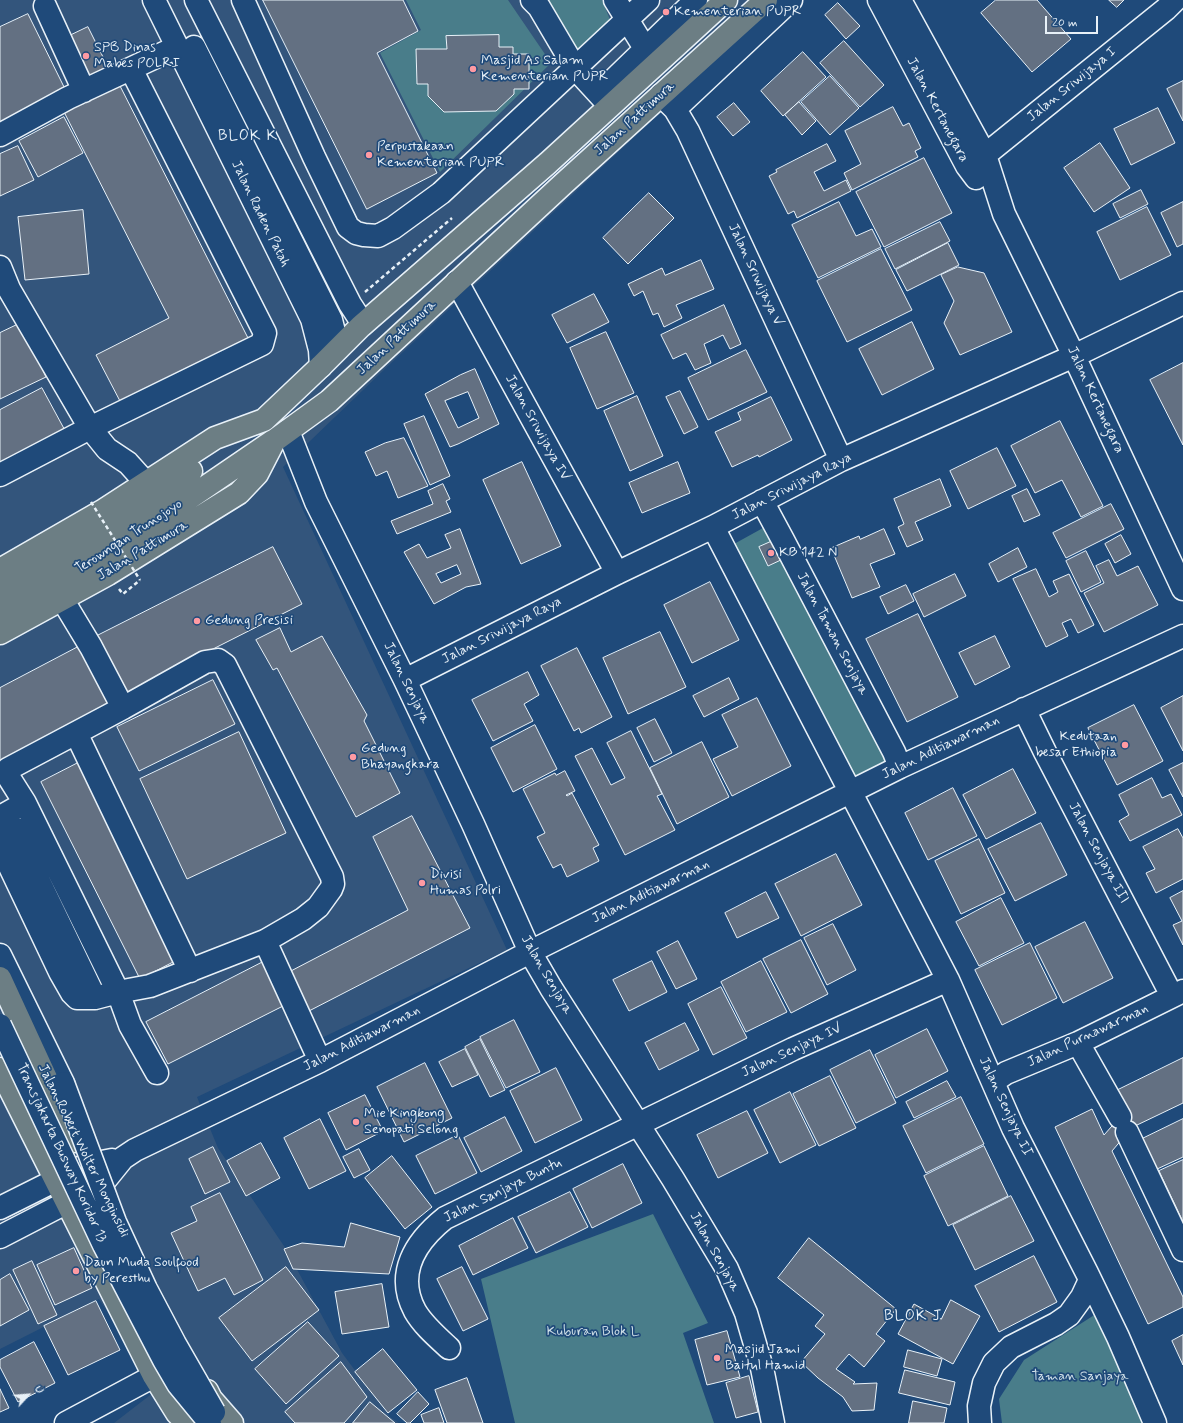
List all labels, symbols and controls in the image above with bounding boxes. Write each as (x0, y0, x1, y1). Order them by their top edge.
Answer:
place label: Kementerian PUPR (674, 4, 801, 20)
marker: Kementerian PUPR (661, 7, 671, 17)
scale bar (1047, 8, 1100, 34)
text: 20 m (1052, 15, 1078, 31)
place label: SPB Dinas Mabes POLRI (94, 40, 180, 72)
street label: Jalan Sriwijaya I (1024, 44, 1120, 126)
marker: SPB Dinas Mabes POLRI (81, 51, 91, 61)
place label: Masjid As Salam Kementerian PUPR (481, 53, 608, 86)
street label: Jalan Kertanegara (902, 55, 972, 165)
marker: Masjid As Salam Kementerian PUPR (468, 64, 478, 74)
street label: Jalan Pattimura (591, 78, 679, 160)
district label: BLOK K (220, 128, 276, 146)
place label: Perpustakaan Kementerian PUPR (377, 139, 504, 172)
marker: Perpustakaan Kementerian PUPR (364, 150, 374, 160)
street label: Jalan Raden Patah (227, 158, 293, 270)
street label: Jalan Sriwijaya V (724, 221, 786, 329)
street label: Jalan Pattimura (354, 297, 440, 379)
street label: Jalan Kertanegara (1063, 344, 1127, 456)
street label: Jalan Sriwijaya IV (501, 372, 573, 484)
street label: Jalan Sriwijaya Raya (729, 450, 855, 524)
street label: Terowngan Trunojoyo (72, 496, 186, 578)
street label: Jalan Pattimura (95, 517, 191, 585)
place label: KB 142 N (779, 545, 837, 561)
marker: KB 142 N (766, 548, 776, 558)
street label: Jalan Taman Senjaya (792, 570, 872, 698)
street label: Jalan Sriwijaya Raya (439, 594, 565, 668)
place label: Gedung Presisi (205, 613, 293, 629)
marker: Gedung Presisi (192, 616, 202, 626)
street label: Jalan Senjaya (379, 640, 433, 726)
street label: Jalan Aditiawarman (879, 712, 1003, 784)
place label: Kedutaan besar Ethiopia (1035, 729, 1117, 762)
marker: Kedutaan besar Ethiopia (1120, 740, 1130, 750)
place label: Gedung Bhayangkara (361, 741, 440, 774)
marker: Gedung Bhayangkara (348, 752, 358, 762)
street label: Jalan Senjaya III (1064, 800, 1132, 906)
street label: Jalan Aditiawarman (589, 856, 713, 928)
place label: Divisi Humas Polri (430, 867, 501, 900)
marker: Divisi Humas Polri (417, 878, 427, 888)
street label: Jalan Senjaya (517, 932, 575, 1018)
street label: Jalan Purnawarman (1025, 1001, 1151, 1071)
street label: Jalan Aditiawarman (301, 1002, 423, 1076)
street label: Jalan Senjaya IV (739, 1020, 845, 1082)
street label: Jalan Senjaya II (975, 1055, 1035, 1159)
street label: Transjakarta Busway Koridor 13 (12, 1061, 110, 1245)
street label: Jalan Robert Wolter Monginsidi (34, 1062, 132, 1240)
place label: Mie Kingkong Senopati Selong (364, 1106, 458, 1138)
marker: Mie Kingkong Senopati Selong (351, 1117, 361, 1127)
street label: Jalan Sanjaya Buntu (441, 1155, 565, 1227)
street label: Jalan Senjaya (685, 1209, 743, 1295)
place label: Daun Muda Soulfood by Peresthu (84, 1255, 199, 1288)
marker: Daun Muda Soulfood by Peresthu (71, 1266, 81, 1276)
district label: BLOK J (886, 1308, 940, 1326)
park label: Kuburan Blok L (547, 1324, 639, 1340)
place label: Masjid Jami Baitul Hamid (725, 1342, 805, 1374)
marker: Masjid Jami Baitul Hamid (712, 1353, 722, 1363)
park label: Taman Sanjaya (1032, 1369, 1128, 1385)
north arrow (8, 1375, 48, 1415)
text: U (31, 1383, 47, 1396)

